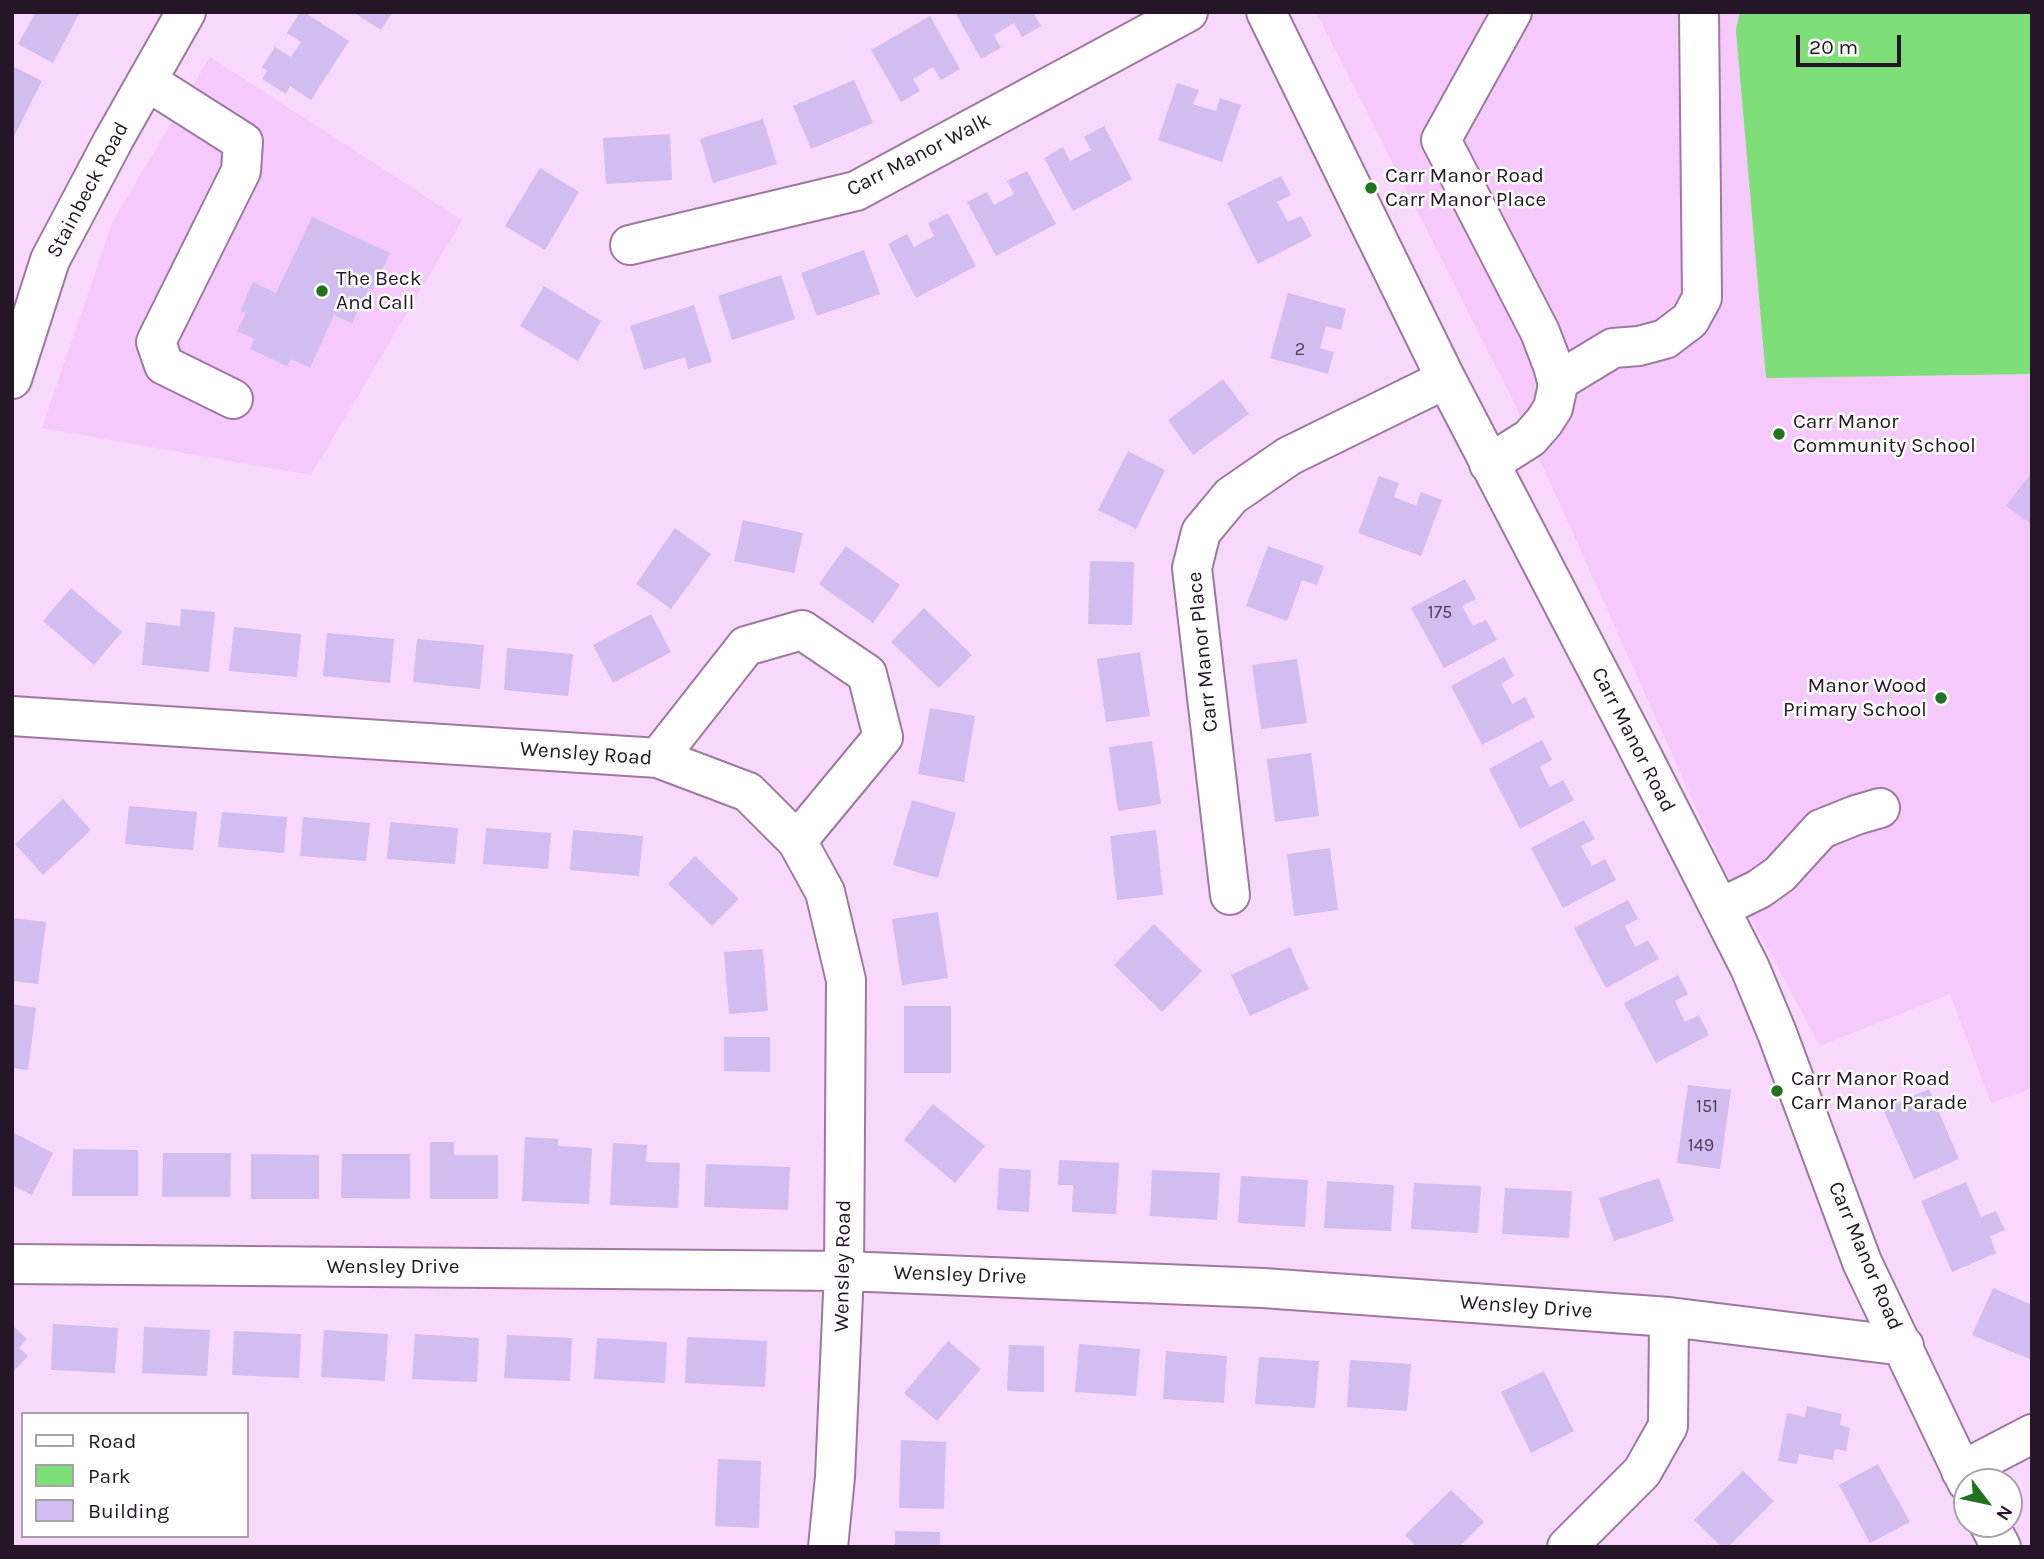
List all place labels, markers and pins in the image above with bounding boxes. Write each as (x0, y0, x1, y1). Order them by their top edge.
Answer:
place label: Carr Manor Road Carr Manor Place (1385, 163, 1546, 213)
marker: Carr Manor Road Carr Manor Place (1363, 180, 1379, 196)
place label: The Beck And Call (336, 266, 421, 316)
marker: The Beck And Call (314, 283, 330, 299)
place label: Carr Manor Community School (1793, 409, 1976, 459)
marker: Carr Manor Community School (1771, 426, 1787, 442)
place label: Manor Wood Primary School (1783, 673, 1927, 723)
marker: Manor Wood Primary School (1933, 690, 1949, 706)
place label: Carr Manor Road Carr Manor Parade (1791, 1066, 1967, 1116)
marker: Carr Manor Road Carr Manor Parade (1769, 1083, 1785, 1099)

